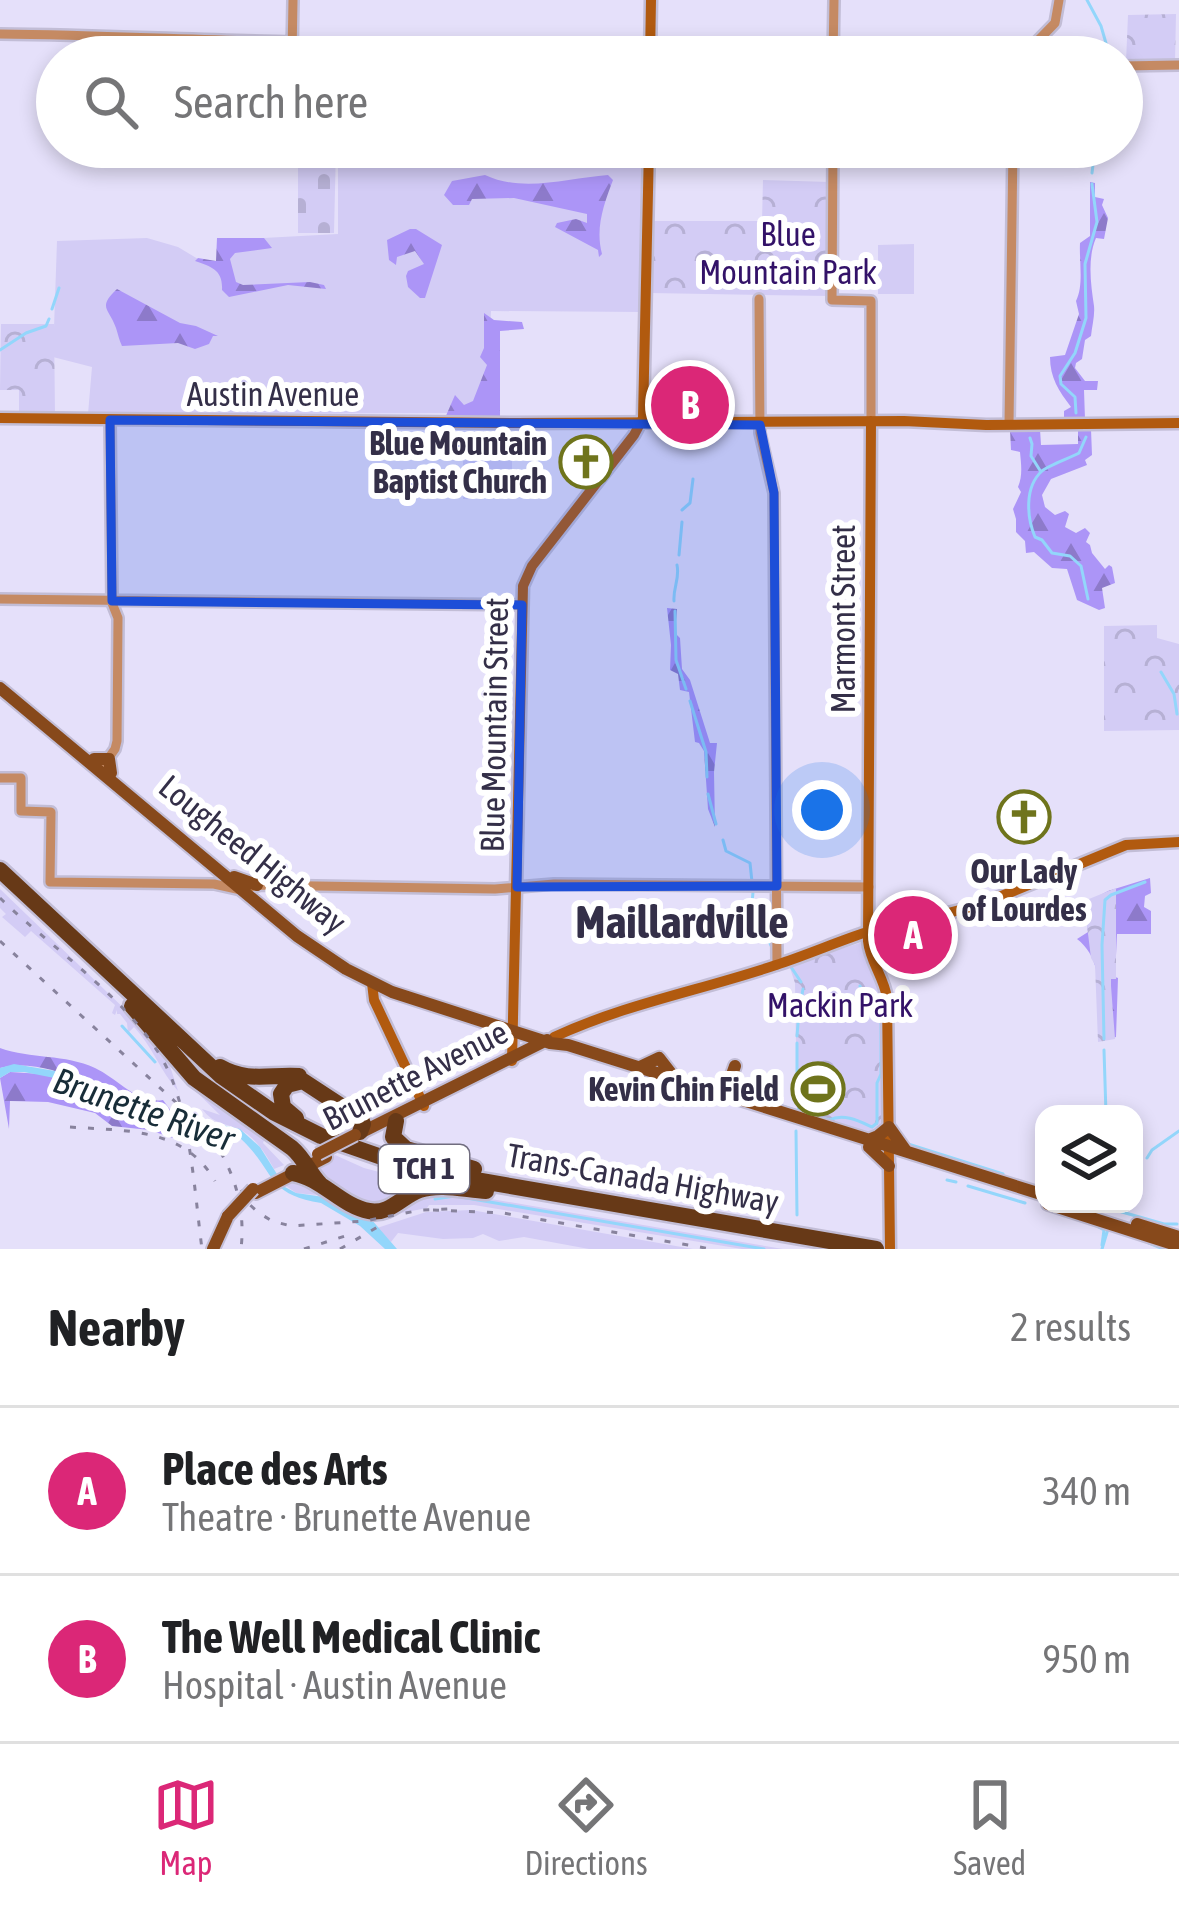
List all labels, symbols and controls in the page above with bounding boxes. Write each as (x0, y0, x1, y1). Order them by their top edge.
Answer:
search box (36, 36, 1143, 168)
icon: search (78, 69, 144, 135)
text: Search here (174, 76, 368, 128)
park label: Blue Mountain Park (699, 215, 877, 291)
pin: B (651, 360, 729, 450)
street label: Austin Avenue (187, 375, 359, 413)
place label: Blue Mountain Baptist Church (369, 424, 547, 500)
church icon: Blue Mountain Baptist Church (558, 434, 614, 490)
street label: Marmont Street (824, 525, 862, 713)
street label: Blue Mountain Street (473, 597, 515, 853)
street label: Lougheed Highway (152, 767, 354, 941)
your location (792, 780, 852, 840)
church icon: Our Lady of Lourdes (996, 789, 1052, 845)
place label: Our Lady of Lourdes (961, 852, 1087, 928)
pin: A (874, 890, 952, 980)
district label: Maillardville (575, 896, 789, 948)
park label: Mackin Park (767, 986, 913, 1024)
street label: Brunette Avenue (316, 1012, 514, 1138)
water label: Brunette River (48, 1059, 241, 1160)
sports icon: Kevin Chin Field (790, 1061, 846, 1117)
place label: Kevin Chin Field (588, 1070, 779, 1108)
map controls (1035, 1105, 1143, 1213)
button: layers (1035, 1105, 1143, 1213)
street label: Trans-Canada Highway (504, 1135, 782, 1221)
road number: TCH 1 (379, 1145, 469, 1193)
text: Nearby (48, 1298, 185, 1357)
text: 2 results (1010, 1305, 1131, 1349)
text: Place des Arts (162, 1443, 388, 1495)
text: A (77, 1469, 97, 1513)
text: 340 m (1043, 1469, 1131, 1513)
text: Theatre · Brunette Avenue (162, 1495, 531, 1539)
text: The Well Medical Clinic (162, 1611, 540, 1663)
text: B (78, 1637, 96, 1681)
text: 950 m (1043, 1637, 1131, 1681)
text: Hospital · Austin Avenue (162, 1663, 507, 1707)
tab: Map (153, 1772, 219, 1882)
tab: Directions (524, 1772, 648, 1882)
tab: Saved (953, 1772, 1026, 1882)

